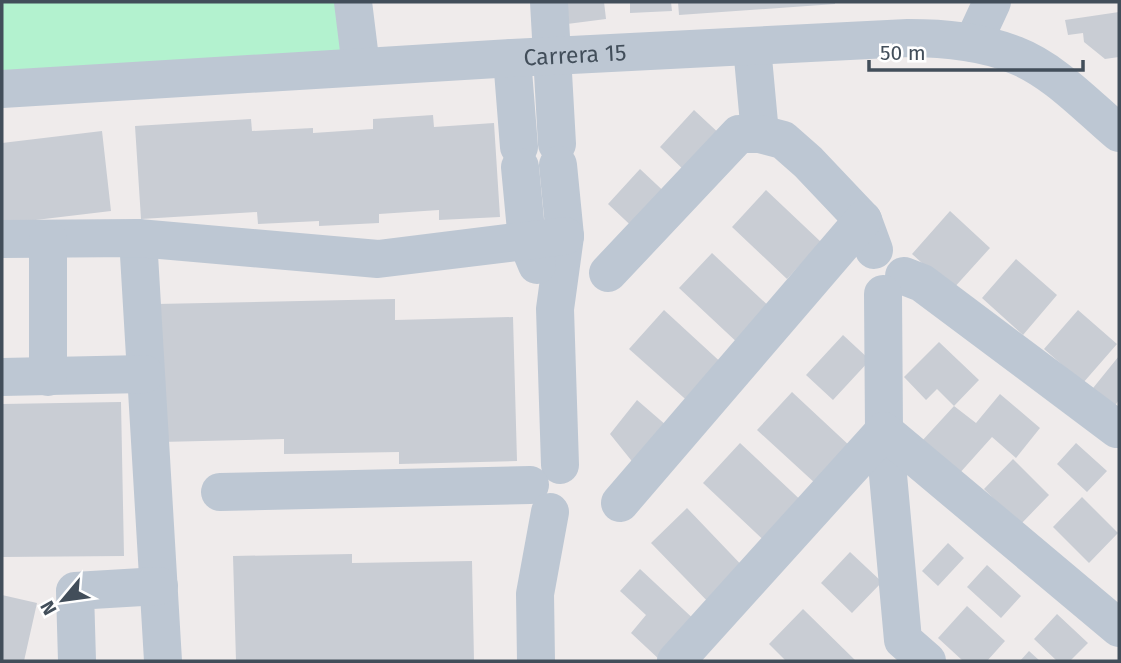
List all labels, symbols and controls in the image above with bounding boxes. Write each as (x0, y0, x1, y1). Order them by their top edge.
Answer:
scale bar (869, 28, 1082, 72)
street label: Carrera 15 (523, 38, 627, 71)
text: 50 m (880, 40, 926, 66)
north arrow (28, 565, 98, 635)
text: N (35, 597, 62, 619)

